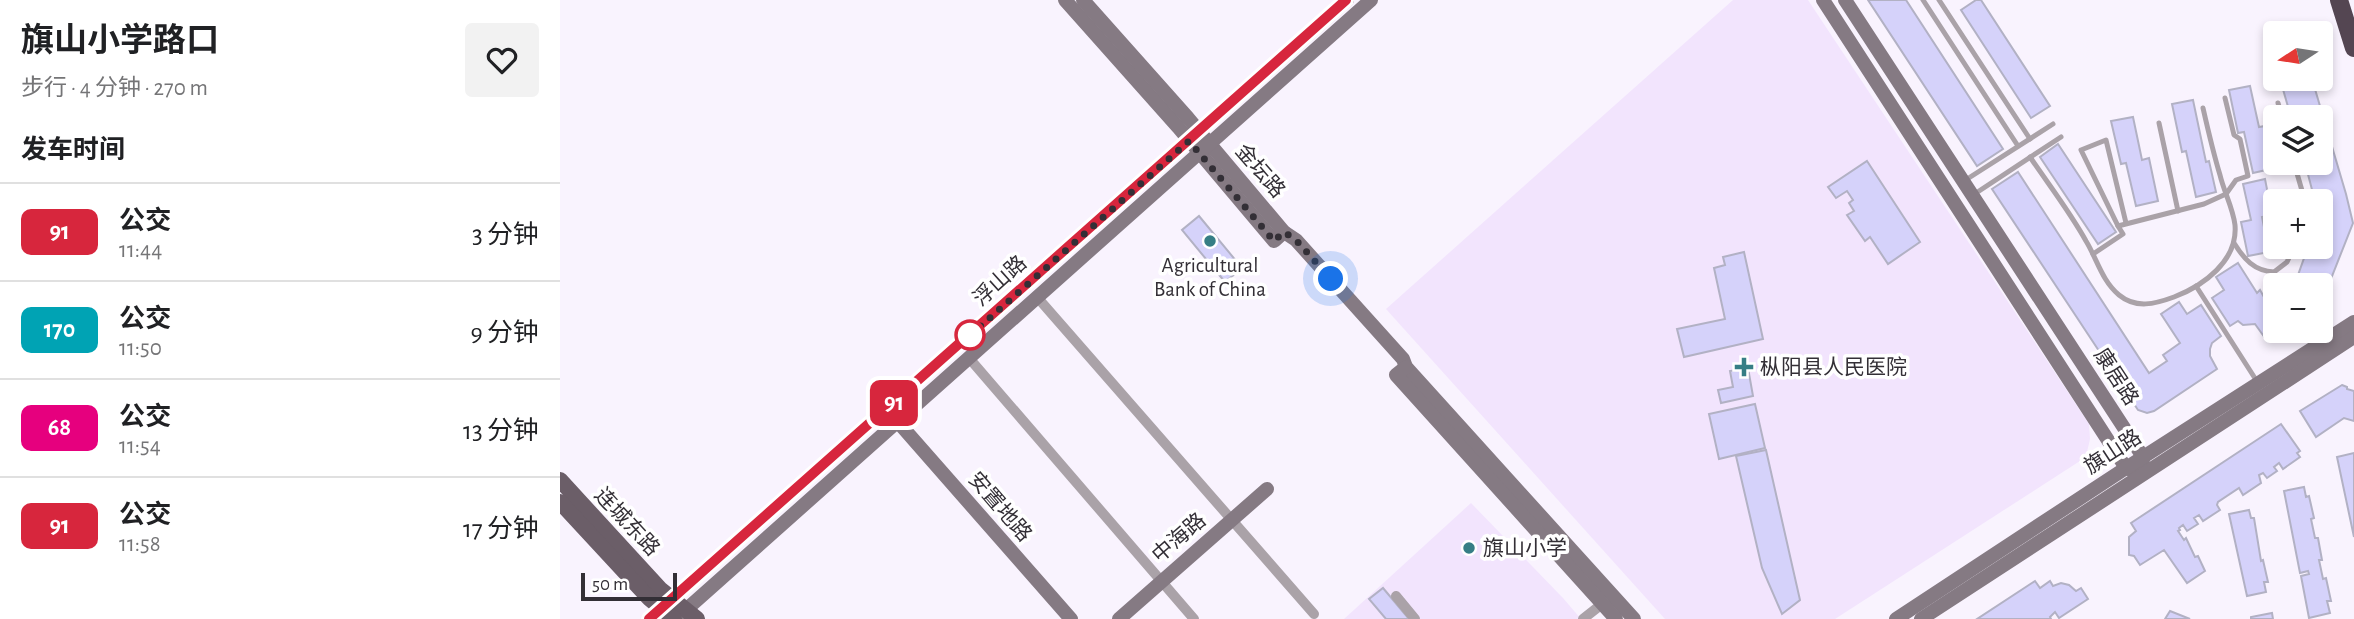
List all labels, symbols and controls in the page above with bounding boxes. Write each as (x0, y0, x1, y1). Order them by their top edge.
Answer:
north arrow (2263, 21, 2333, 91)
map controls (2263, 21, 2333, 343)
button: heart (465, 23, 539, 97)
text: 旗山小学路口 (21, 25, 219, 58)
text: 步行 · 4 分钟 · 270 m (21, 77, 208, 100)
button: layers (2263, 105, 2333, 175)
text: 发车时间 (21, 137, 125, 163)
street label: 金坛路 (1231, 140, 1289, 202)
button: + (2263, 189, 2333, 259)
text: 公交 (119, 208, 171, 234)
text: 91 (49, 220, 70, 244)
text: 3 分钟 (472, 222, 539, 248)
marker: Agricultural Bank of China (1202, 233, 1218, 249)
text: 11:44 (119, 239, 162, 262)
street label: 浮山路 (969, 251, 1030, 310)
place label: Agricultural Bank of China (1154, 255, 1266, 300)
your location (1313, 261, 1348, 296)
button: − (2263, 273, 2333, 343)
text: 公交 (119, 306, 171, 332)
text: 170 (44, 318, 75, 342)
text: 9 分钟 (470, 320, 539, 346)
unlabelled marker (955, 320, 985, 350)
text: 11:50 (119, 337, 162, 360)
street label: 康居路 (2090, 344, 2143, 409)
place label: 枞阳县人民医院 (1760, 356, 1907, 378)
marker: 枞阳县人民医院 (1734, 357, 1754, 377)
line badge: 91 (862, 380, 926, 426)
text: 91 (884, 391, 904, 415)
text: 公交 (119, 404, 171, 430)
text: 68 (48, 416, 71, 440)
text: 13 分钟 (463, 418, 539, 444)
street label: 旗山路 (2080, 425, 2145, 478)
text: 11:54 (119, 435, 161, 458)
street label: 安置地路 (965, 468, 1036, 546)
street label: 连城东路 (591, 483, 664, 560)
text: 公交 (119, 502, 171, 528)
street label: 中海路 (1148, 509, 1210, 567)
text: 91 (49, 514, 70, 538)
text: 17 分钟 (463, 516, 539, 542)
text: 11:58 (119, 533, 161, 556)
place label: 旗山小学 (1483, 537, 1567, 559)
marker: 旗山小学 (1461, 540, 1477, 556)
scale bar (581, 570, 677, 602)
text: 50 m (592, 575, 628, 594)

